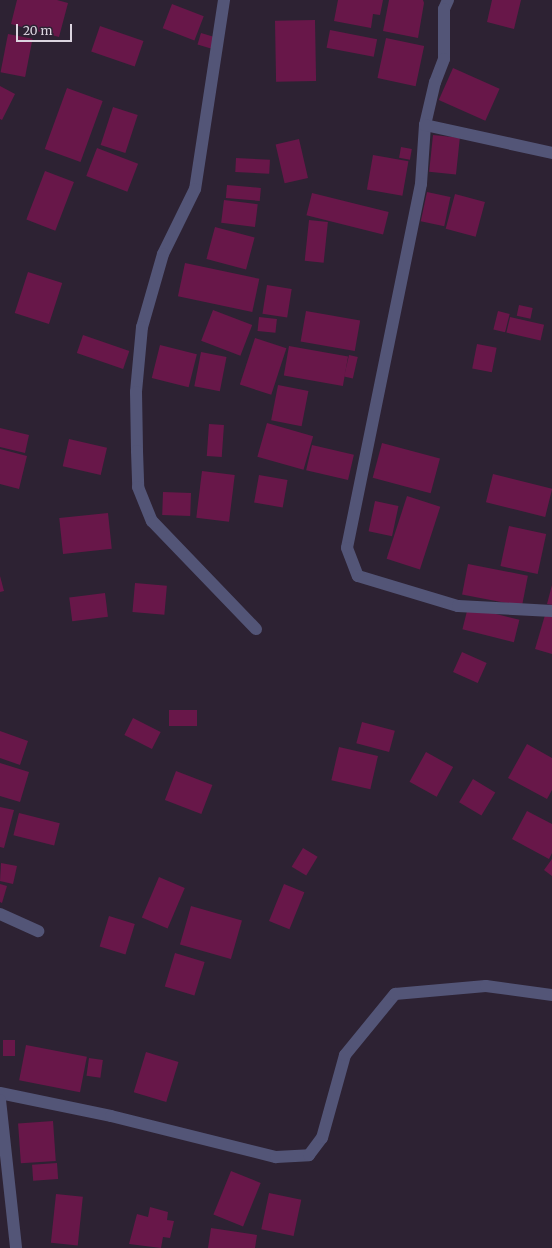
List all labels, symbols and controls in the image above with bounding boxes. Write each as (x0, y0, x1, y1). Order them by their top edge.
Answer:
scale bar (18, 16, 74, 42)
text: 20 m (23, 23, 52, 38)

